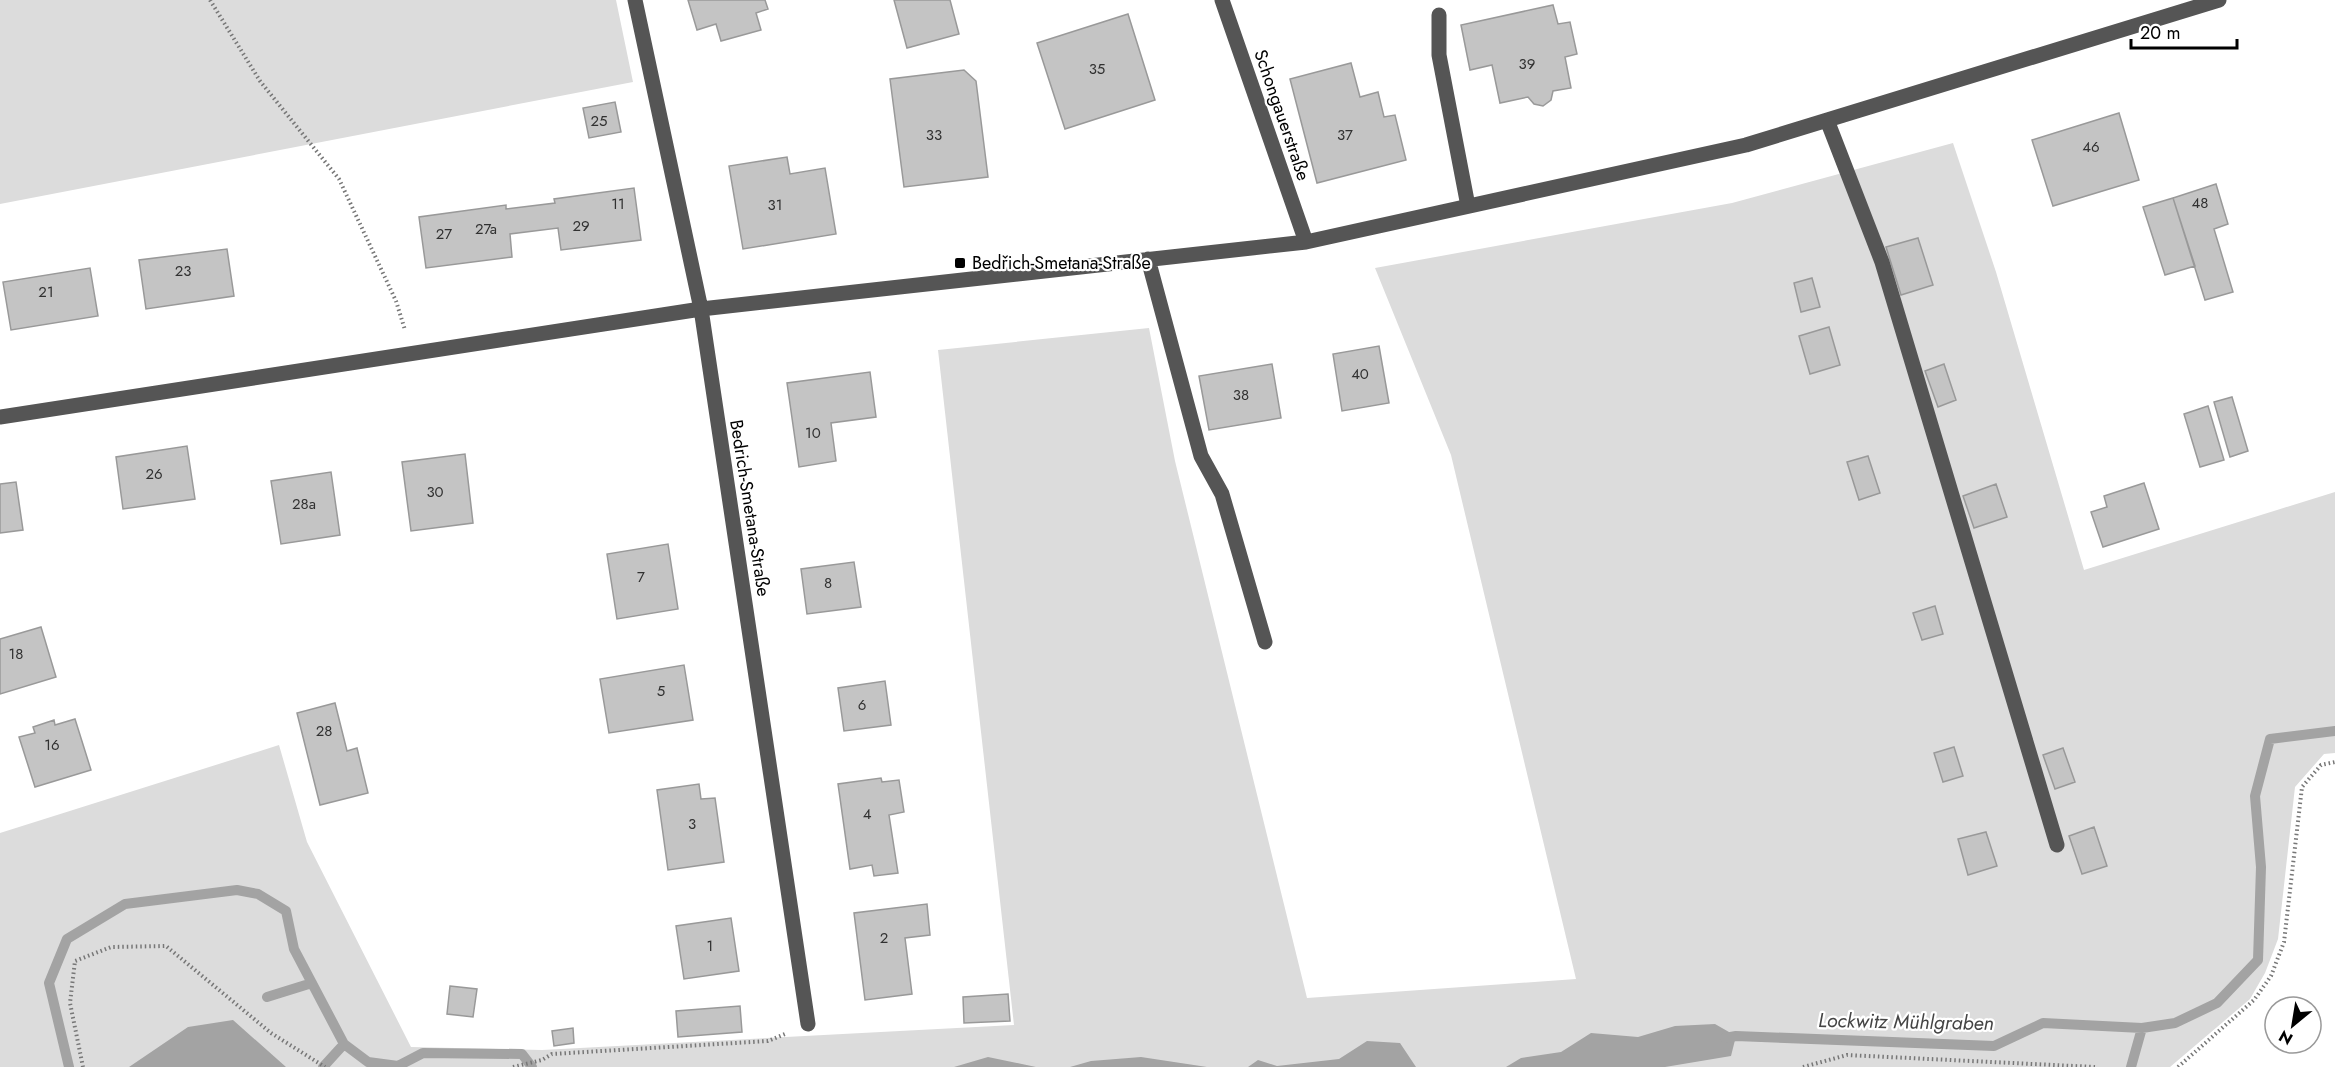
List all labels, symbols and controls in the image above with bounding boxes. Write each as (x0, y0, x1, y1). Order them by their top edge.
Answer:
scale bar (2131, 12, 2238, 50)
text: 20 m (2140, 20, 2180, 46)
street label: Schongauerstraße (1247, 46, 1317, 184)
house number: 39 (1519, 53, 1535, 75)
house number: 35 (1089, 58, 1105, 80)
house number: 25 (591, 110, 608, 132)
house number: 33 (926, 124, 942, 146)
house number: 37 (1337, 124, 1353, 146)
house number: 46 (2082, 136, 2100, 158)
house number: 48 (2192, 192, 2208, 214)
house number: 11 (611, 193, 625, 215)
house number: 31 (768, 194, 782, 216)
house number: 29 (572, 215, 590, 237)
house number: 27a (475, 218, 497, 240)
house number: 27 (436, 223, 452, 245)
place label: Bedřich-Smetana-Straße (972, 250, 1151, 276)
marker: Bedřich-Smetana-Straße (953, 256, 967, 270)
house number: 23 (175, 260, 191, 282)
house number: 21 (38, 281, 54, 303)
house number: 40 (1351, 363, 1369, 385)
house number: 38 (1233, 384, 1249, 406)
street label: Bedrich-Smetana-Straße (723, 418, 777, 598)
house number: 10 (805, 422, 821, 444)
house number: 26 (145, 463, 163, 485)
house number: 30 (426, 481, 444, 503)
house number: 28a (292, 493, 316, 515)
house number: 7 (637, 566, 645, 588)
house number: 8 (824, 572, 832, 594)
house number: 18 (9, 643, 23, 665)
house number: 5 (657, 680, 665, 702)
house number: 6 (858, 694, 866, 716)
house number: 28 (316, 720, 332, 742)
house number: 16 (44, 734, 60, 756)
house number: 4 (863, 803, 872, 825)
house number: 3 (688, 813, 696, 835)
house number: 2 (880, 927, 888, 949)
house number: 1 (707, 935, 713, 957)
north arrow (2263, 995, 2323, 1055)
water label: Lockwitz Mühlgraben (1818, 1006, 1994, 1038)
text: N (2274, 1024, 2297, 1051)

